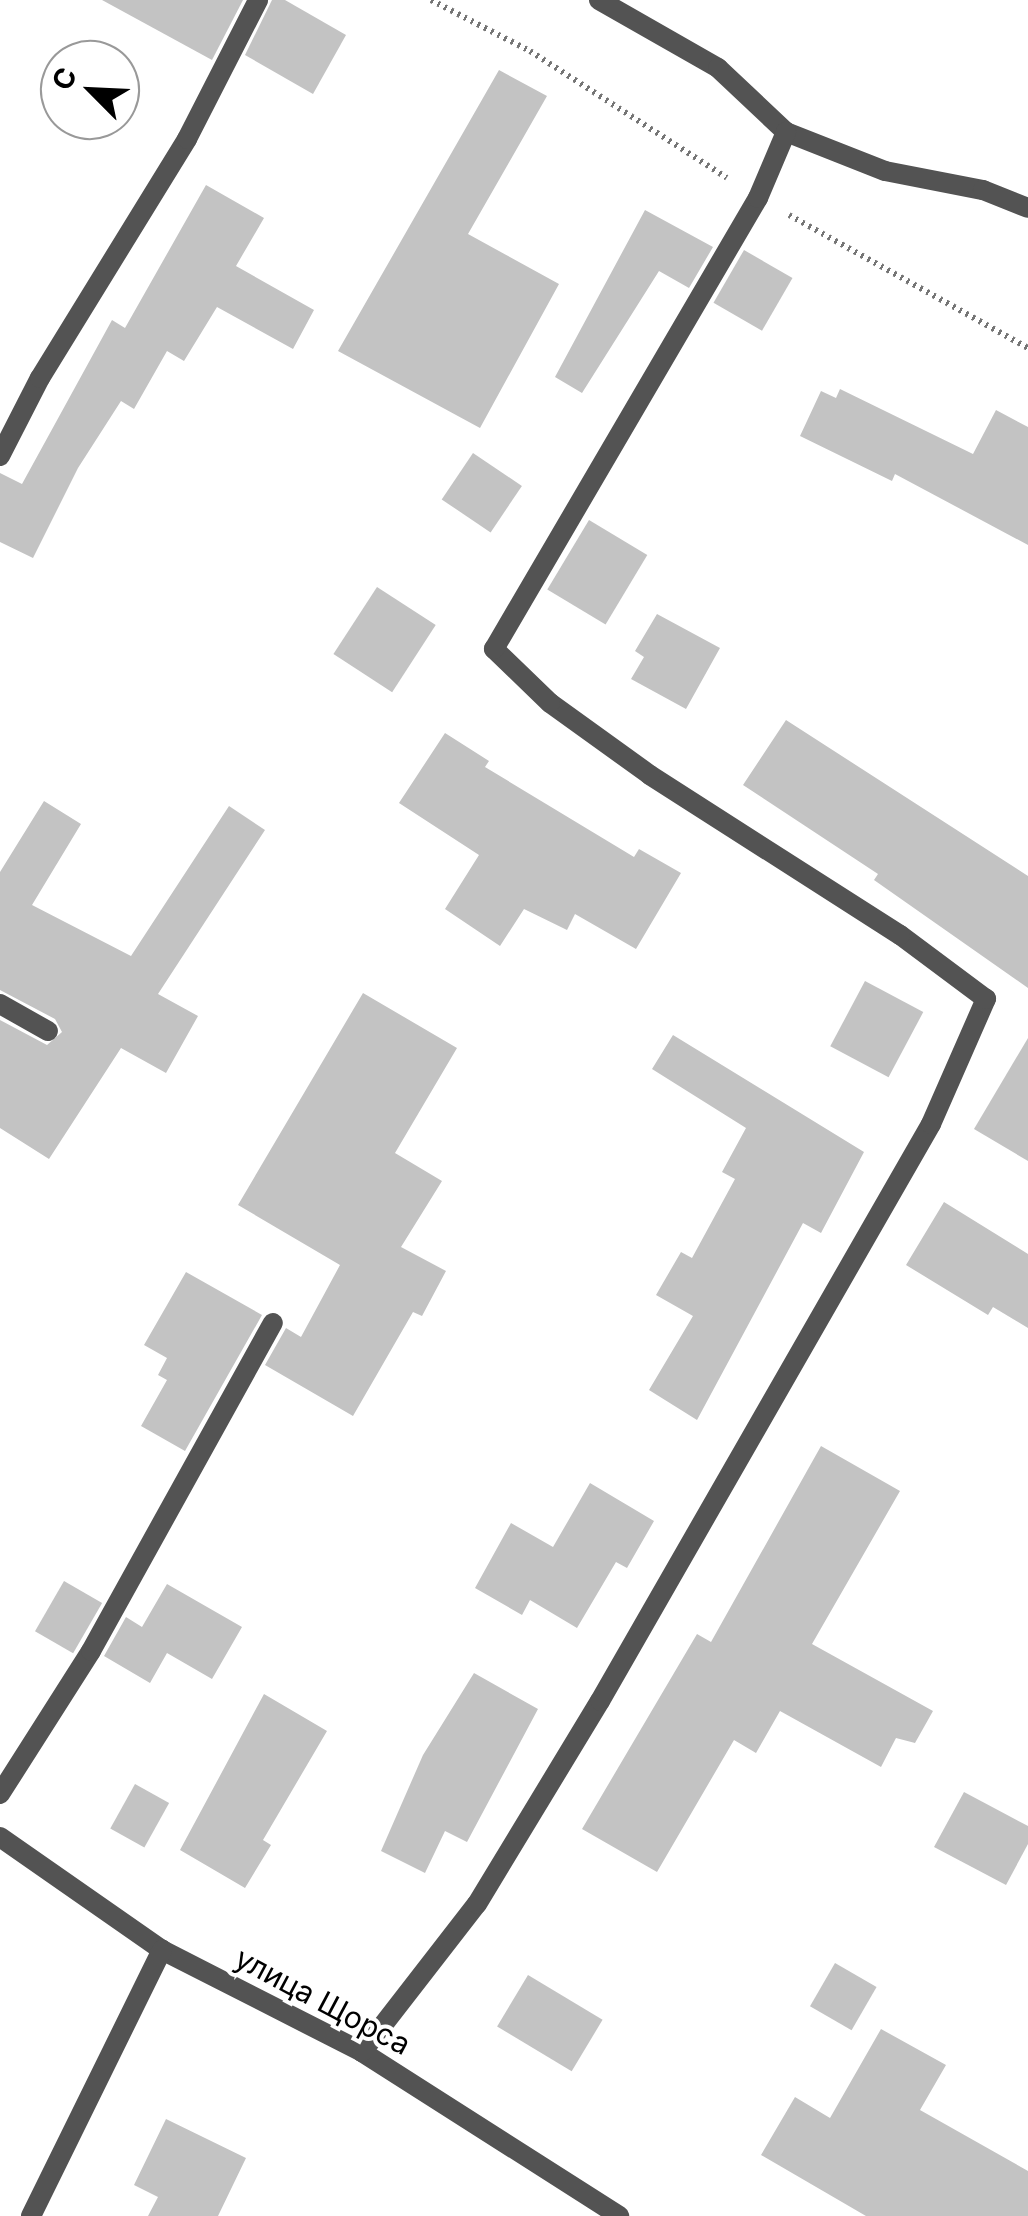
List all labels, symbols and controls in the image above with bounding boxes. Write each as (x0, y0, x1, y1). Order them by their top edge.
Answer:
north arrow (40, 40, 140, 140)
text: С (45, 62, 84, 95)
street label: улица Щорса (229, 1940, 417, 2062)

